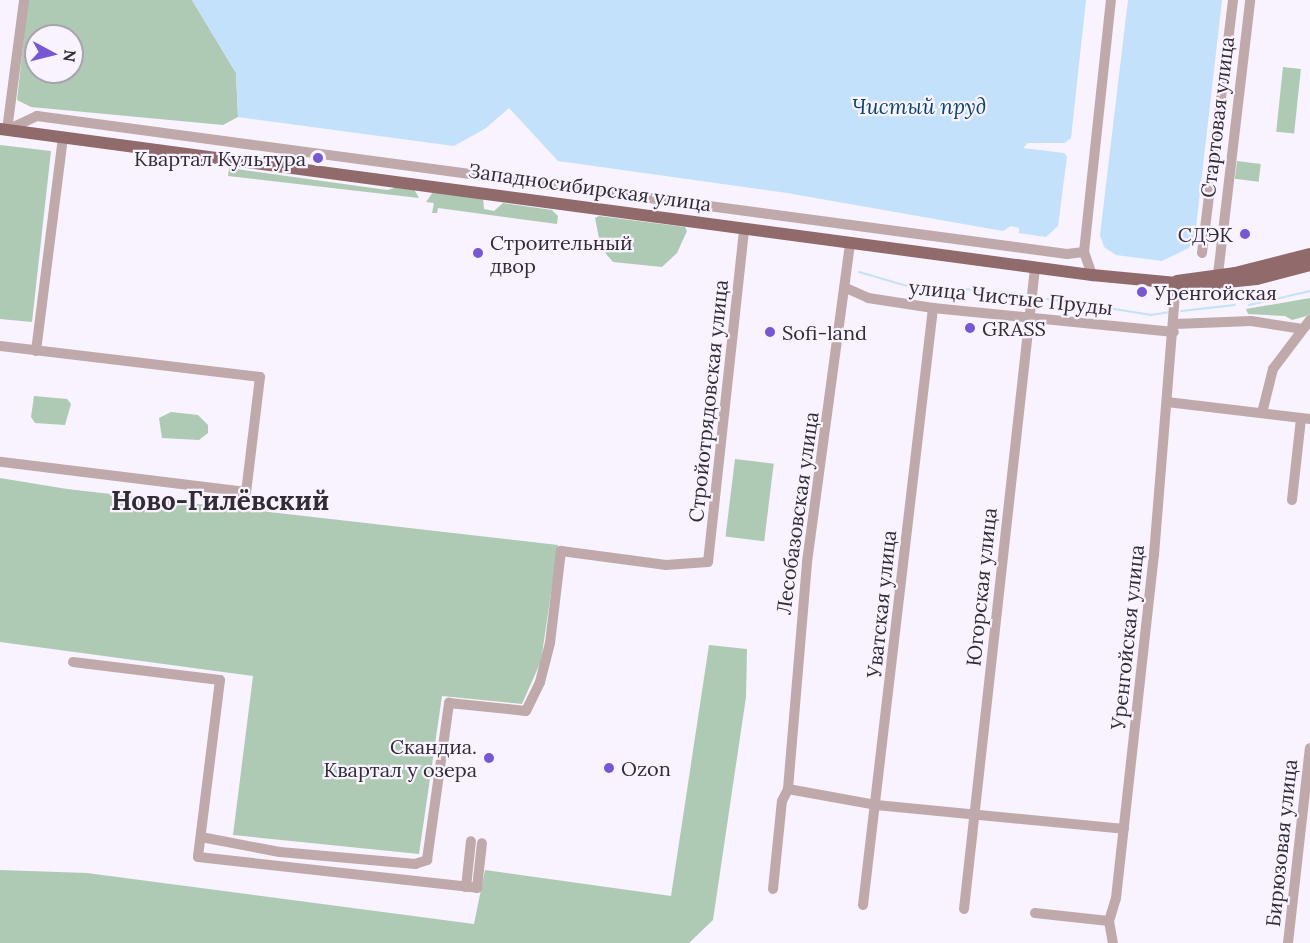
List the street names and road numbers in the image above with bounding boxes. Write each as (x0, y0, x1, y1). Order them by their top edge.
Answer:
street label: Стартовая улица (1195, 35, 1239, 199)
street label: Западносибирская улица (467, 158, 713, 216)
street label: улица Чистые Пруды (908, 274, 1114, 320)
street label: Стройотрядовская улица (683, 279, 733, 523)
street label: Лесобазовская улица (771, 410, 823, 616)
street label: Югорская улица (961, 507, 1001, 667)
street label: Уватская улица (861, 529, 901, 679)
street label: Уренгойская улица (1105, 543, 1149, 731)
street label: Бирюзовая улица (1260, 758, 1302, 928)

